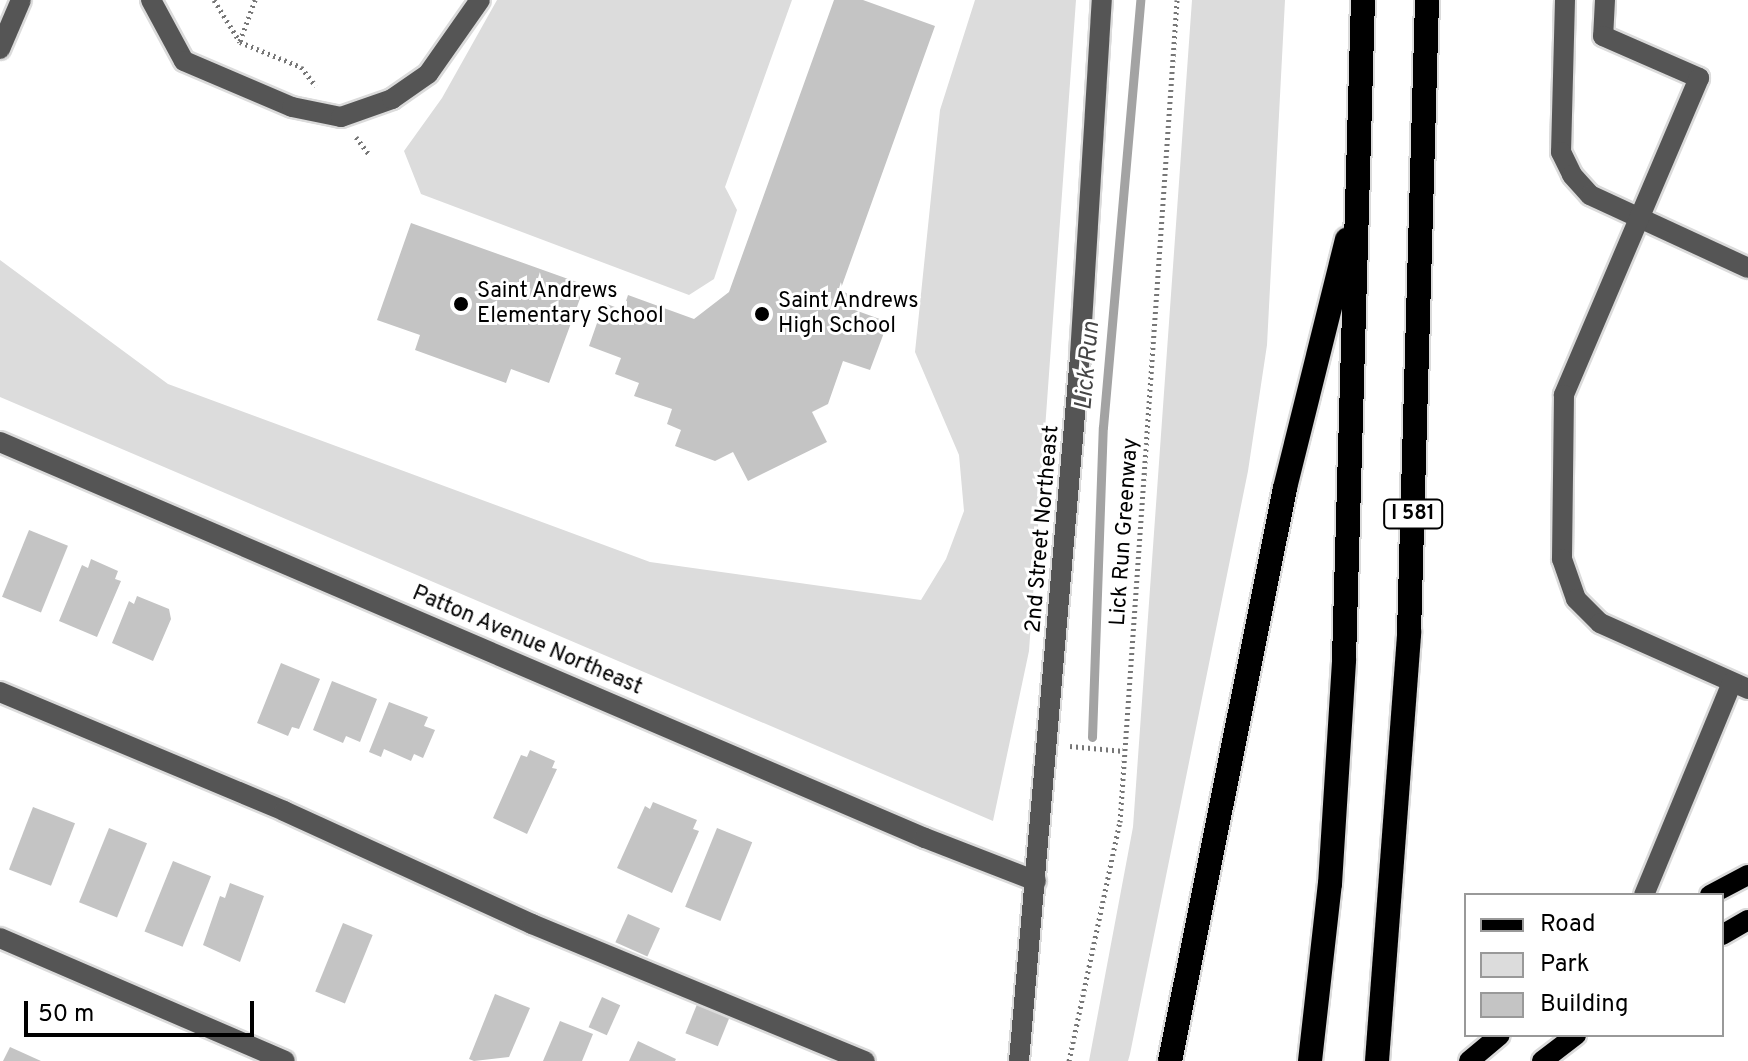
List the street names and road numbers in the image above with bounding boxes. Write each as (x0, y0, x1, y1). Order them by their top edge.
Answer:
street label: 2nd Street Northeast (1021, 424, 1065, 634)
street label: Lick Run Greenway (1105, 437, 1145, 627)
road number: I 581 (1383, 498, 1443, 530)
street label: Patton Avenue Northeast (408, 580, 646, 702)

